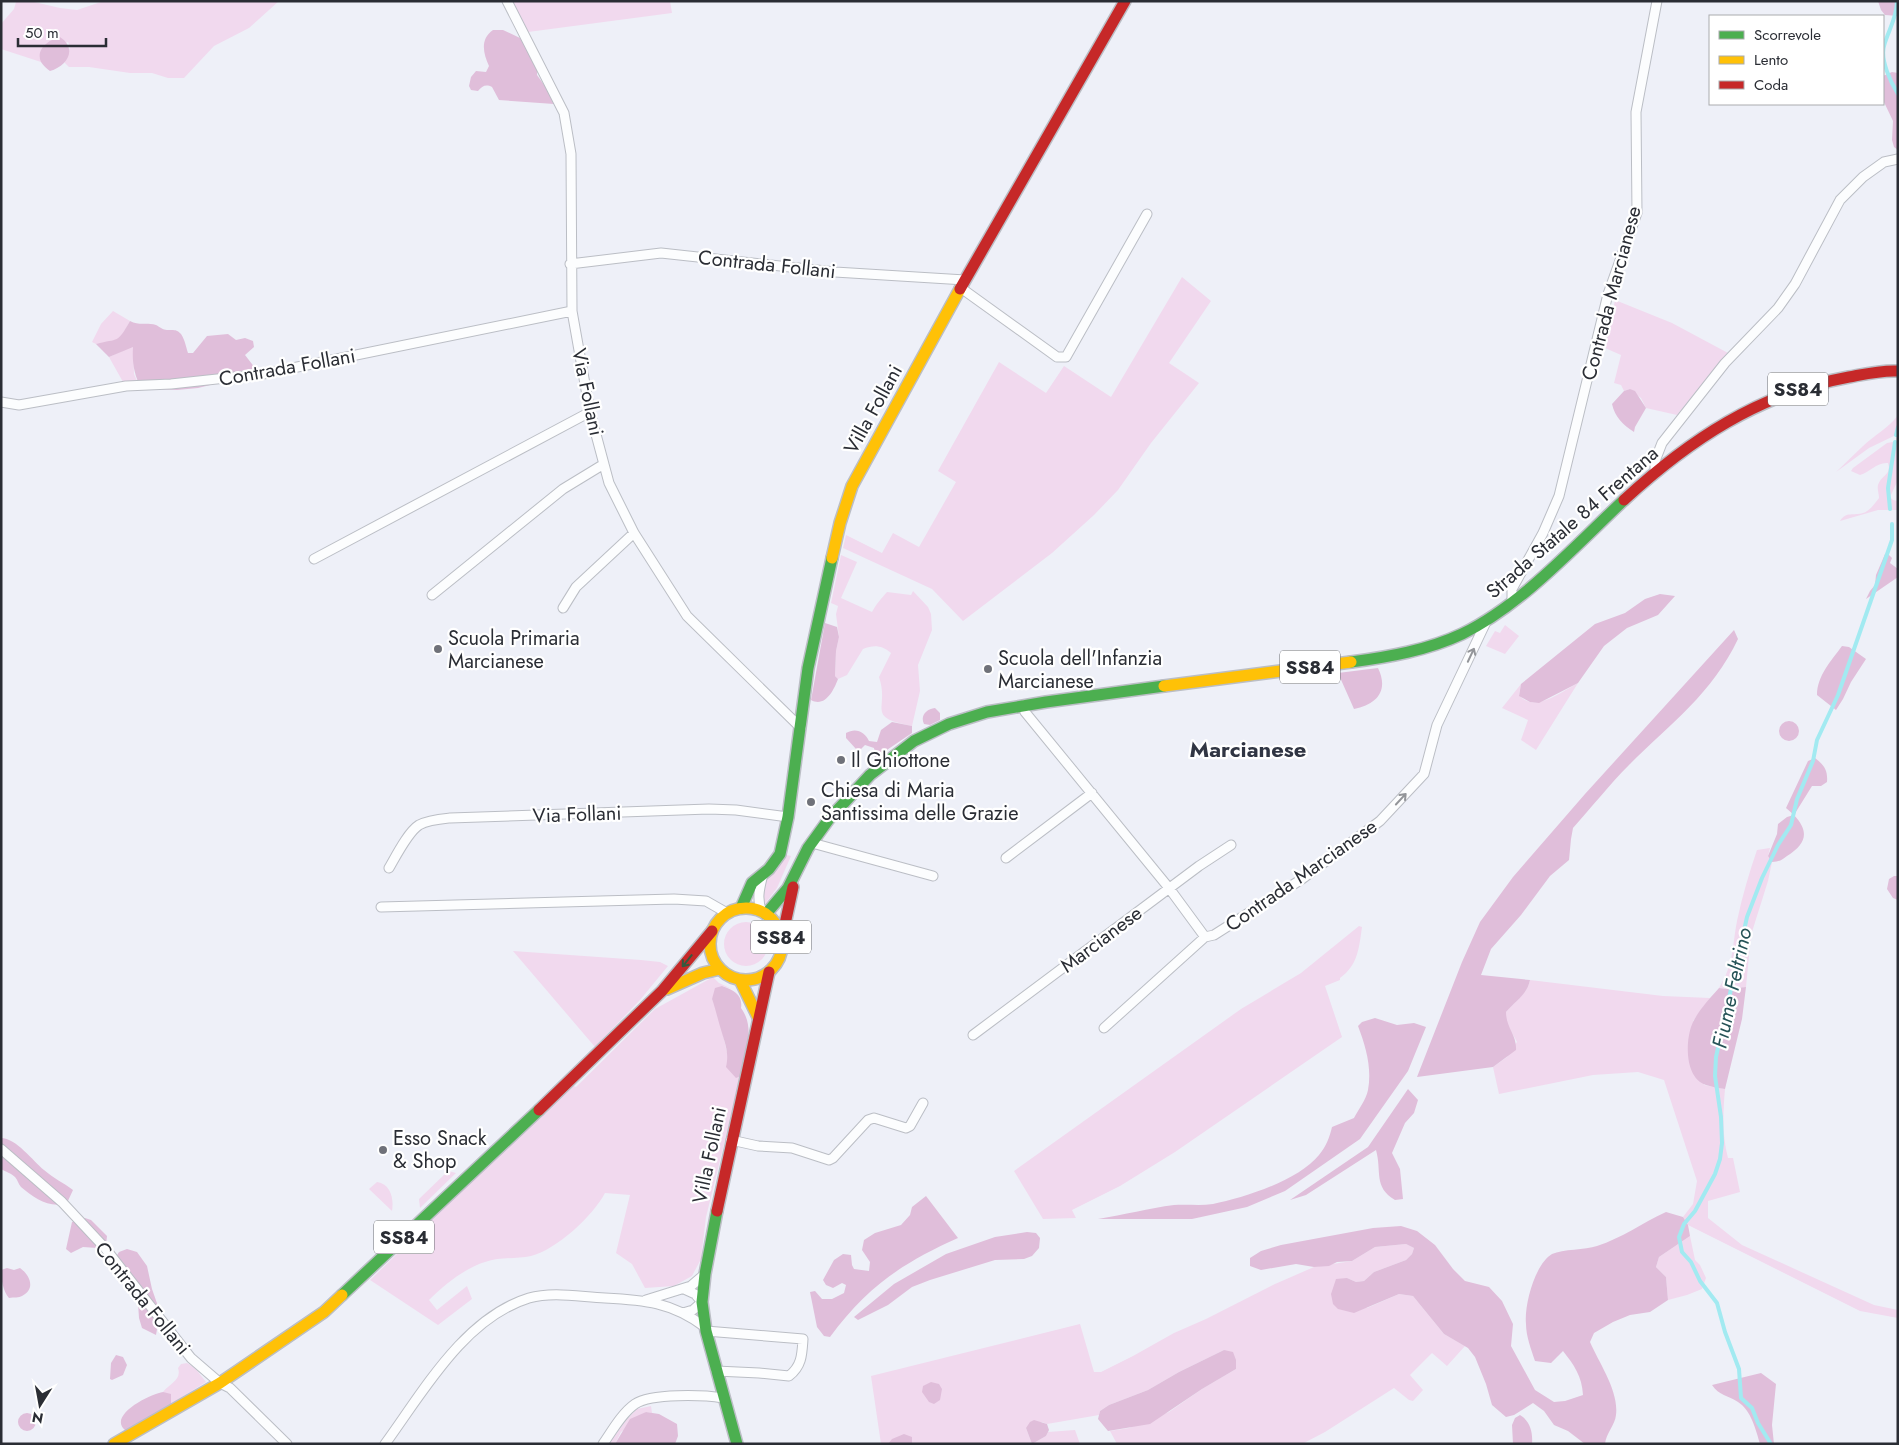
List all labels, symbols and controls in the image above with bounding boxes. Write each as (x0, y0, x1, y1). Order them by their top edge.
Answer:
scale bar (18, 15, 105, 47)
legend (1709, 15, 1884, 105)
text: 50 m (25, 22, 59, 44)
text: Scorrevole (1754, 24, 1821, 46)
text: Lento (1754, 49, 1788, 71)
text: Coda (1754, 74, 1788, 96)
street label: Contrada Marcianese (1574, 203, 1649, 383)
street label: Contrada Follani (697, 243, 837, 286)
street label: Contrada Follani (216, 341, 358, 394)
street label: Via Follani (564, 346, 611, 439)
street label: Villa Follani (837, 359, 910, 459)
road number: SS84 (1768, 372, 1828, 406)
street label: Strada Statale 84 Frentana (1480, 439, 1665, 606)
place label: Scuola Primaria Marcianese (448, 624, 580, 676)
marker: Scuola Primaria Marcianese (432, 643, 444, 655)
place label: Scuola dell'Infanzia Marcianese (998, 644, 1162, 696)
one-way arrow (1466, 647, 1476, 662)
road number: SS84 (1280, 650, 1340, 684)
marker: Scuola dell'Infanzia Marcianese (982, 663, 994, 675)
district label: Marcianese (1190, 733, 1306, 765)
place label: Il Ghiottone (851, 746, 950, 775)
marker: Il Ghiottone (835, 754, 847, 766)
place label: Chiesa di Maria Santissima delle Grazie (821, 776, 1019, 828)
one-way arrow (1395, 792, 1407, 805)
marker: Chiesa di Maria Santissima delle Grazie (805, 796, 817, 808)
street label: Via Follani (532, 798, 622, 831)
street label: Contrada Marcianese (1220, 812, 1383, 939)
street label: Marcianese (1054, 899, 1148, 980)
road number: SS84 (751, 920, 811, 954)
water label: Fiume Feltrino (1705, 925, 1759, 1051)
one-way arrow (681, 955, 692, 968)
street label: Villa Follani (685, 1104, 734, 1206)
place label: Esso Snack & Shop (393, 1124, 487, 1176)
marker: Esso Snack & Shop (377, 1144, 389, 1156)
road number: SS84 (374, 1220, 434, 1254)
street label: Contrada Follani (88, 1235, 197, 1361)
north arrow (15, 1380, 65, 1430)
text: N (30, 1407, 45, 1429)

